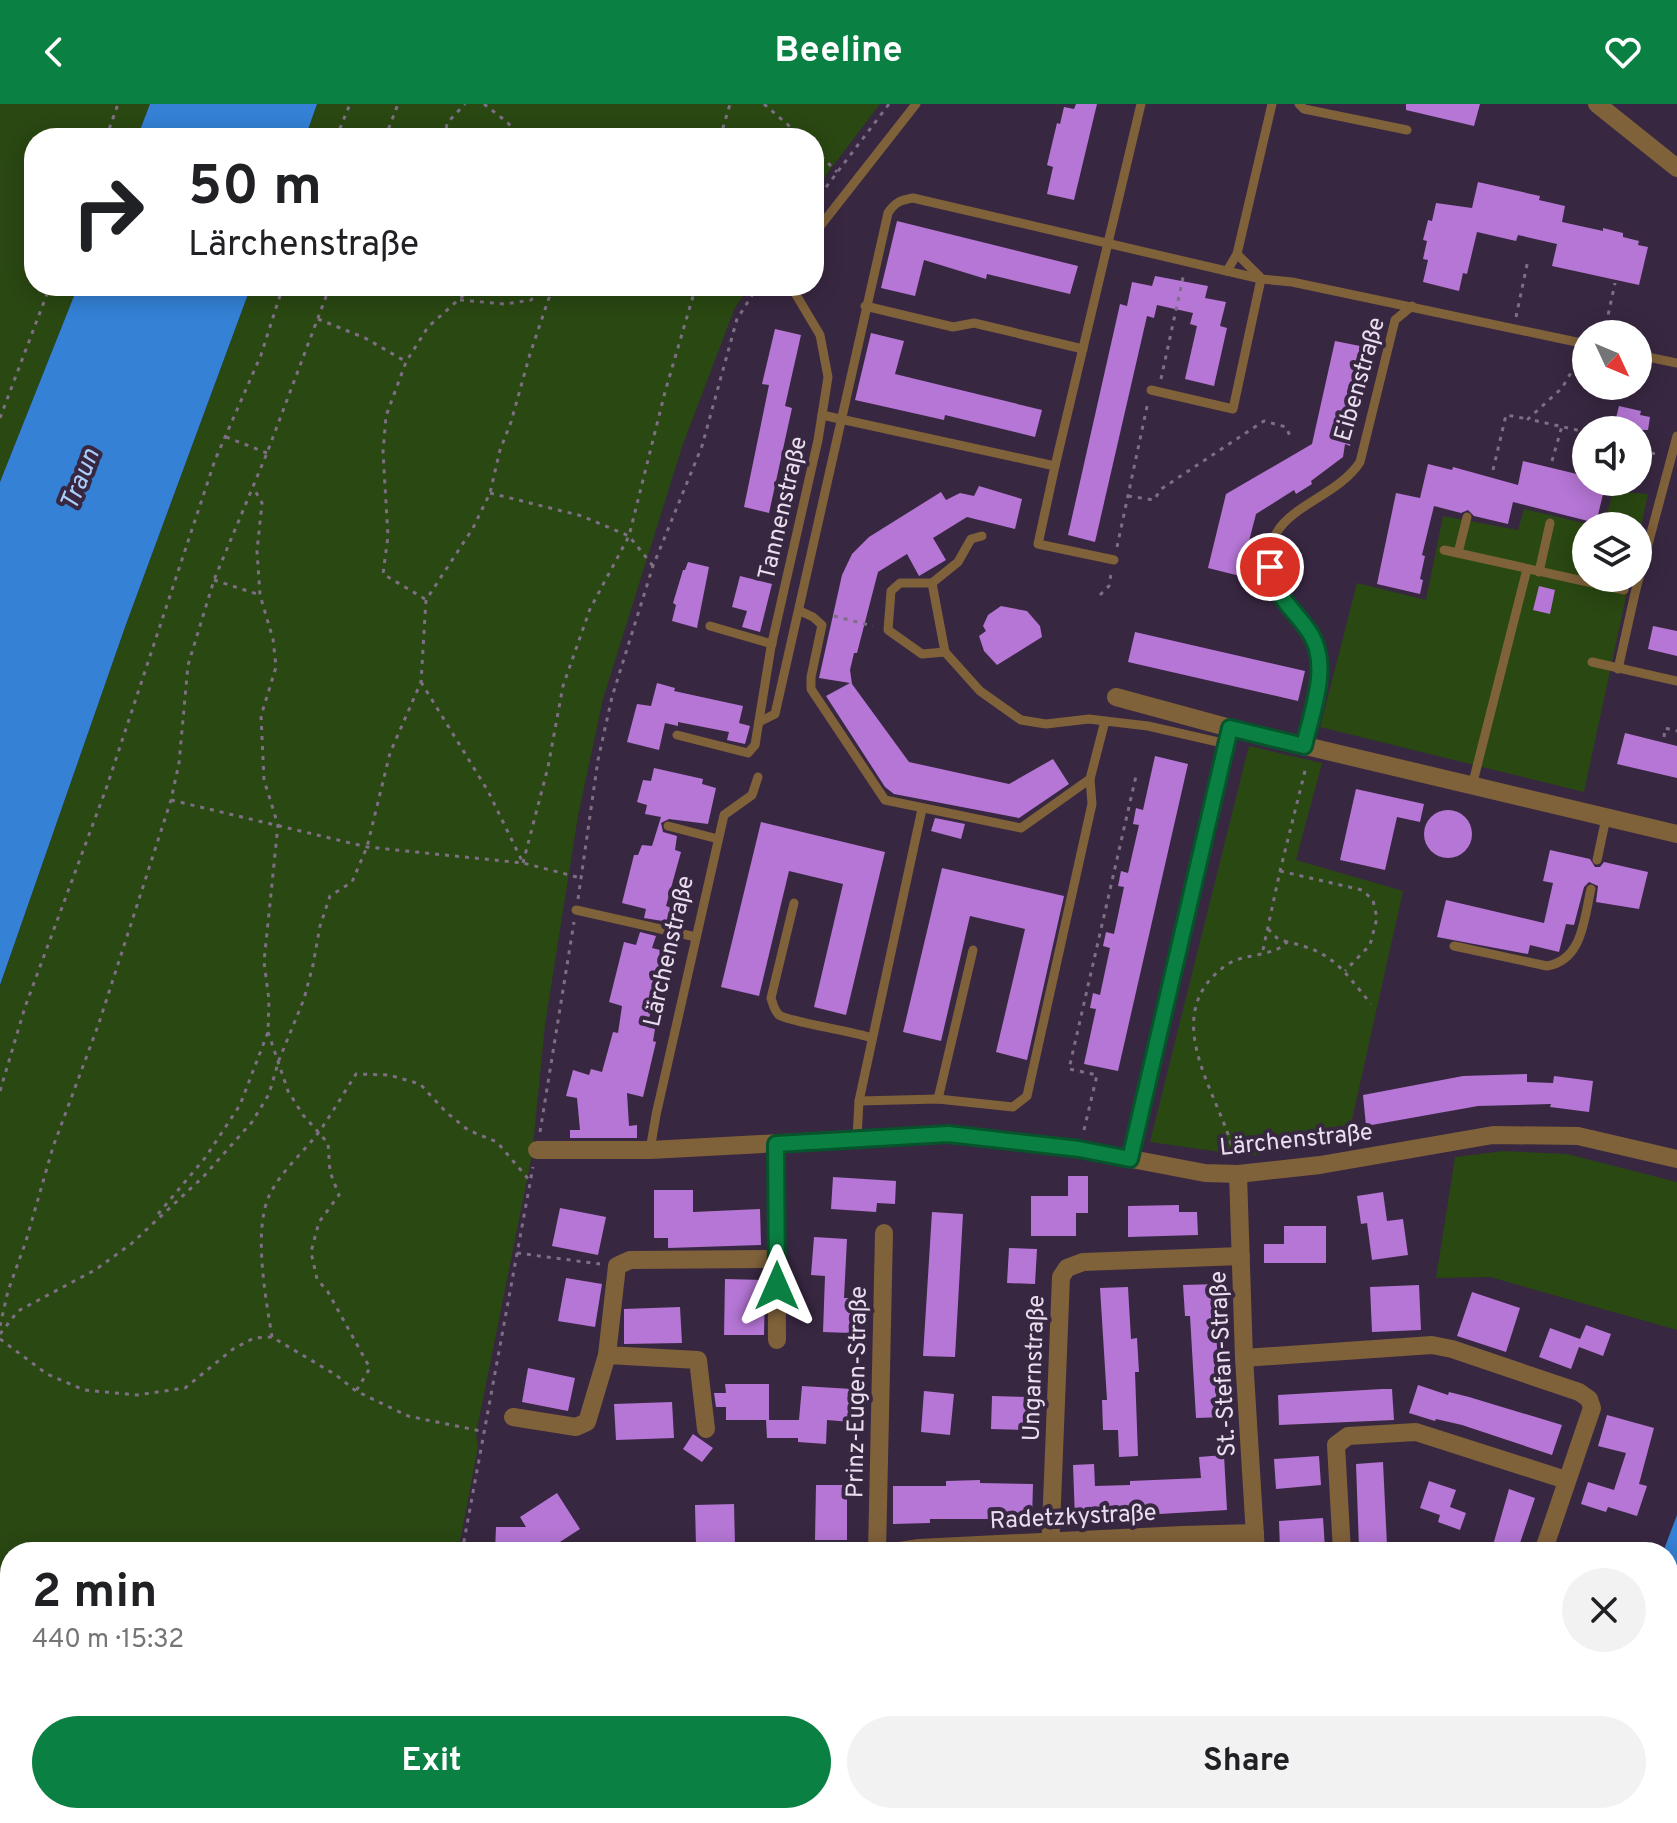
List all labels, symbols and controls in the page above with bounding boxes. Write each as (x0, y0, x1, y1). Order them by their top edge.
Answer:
text: Beeline (774, 29, 903, 75)
icon: back (32, 30, 76, 74)
icon: heart (1601, 30, 1645, 74)
text: 50 m (188, 154, 322, 224)
icon: right (56, 160, 160, 264)
text: Lärchenstraße (188, 223, 419, 269)
street label: Eibenstraße (1329, 314, 1393, 445)
north arrow (1572, 320, 1652, 400)
map controls (1572, 320, 1652, 592)
button: sound (1572, 416, 1652, 496)
street label: Tannenstraße (753, 434, 815, 583)
water label: Traun (54, 444, 109, 516)
button: layers (1572, 512, 1652, 592)
pin (1236, 533, 1304, 601)
icon: arrive (1248, 545, 1292, 589)
street label: Lärchenstraße (638, 873, 702, 1030)
street label: Lärchenstraße (1218, 1118, 1374, 1164)
position arrow (735, 1244, 819, 1328)
street label: St.-Stefan-Straße (1204, 1270, 1244, 1458)
street label: Prinz-Eugen-Straße (841, 1286, 875, 1498)
street label: Ungarnstraße (1017, 1294, 1053, 1442)
street label: Radetzkystraße (989, 1499, 1157, 1537)
text: 2 min (32, 1564, 157, 1624)
button: close (1562, 1568, 1646, 1652)
text: 440 m · 15:32 (32, 1624, 184, 1657)
button: Exit (32, 1716, 831, 1808)
button: Share (847, 1716, 1646, 1808)

